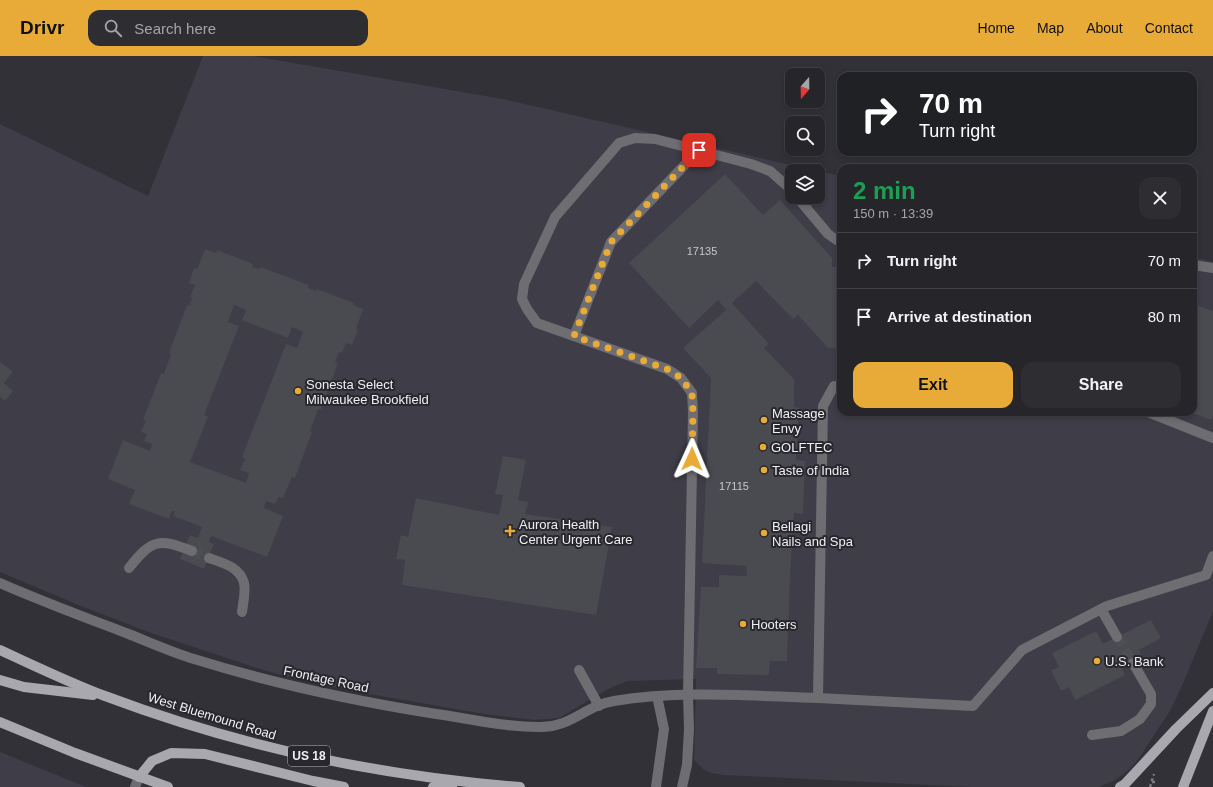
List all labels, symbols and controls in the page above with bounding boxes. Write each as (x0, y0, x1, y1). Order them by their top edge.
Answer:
search box (88, 10, 368, 46)
text: Drivr (20, 17, 64, 38)
icon: search (102, 17, 124, 39)
text: Search here (134, 20, 216, 37)
text: Home (978, 20, 1015, 36)
text: Map (1037, 20, 1064, 36)
text: About (1086, 20, 1123, 36)
text: Contact (1145, 20, 1193, 36)
north arrow (785, 68, 825, 108)
map controls (785, 68, 825, 204)
icon: right (853, 88, 905, 140)
text: 70 m (919, 88, 983, 119)
button: search (785, 116, 825, 156)
text: Turn right (919, 121, 995, 141)
pin (682, 133, 716, 167)
icon: arrive (688, 139, 710, 161)
button: layers (785, 164, 825, 204)
text: 2 min (853, 177, 916, 204)
button: close (1139, 177, 1181, 219)
text: 150 m · 13:39 (853, 206, 933, 221)
house number: 17135 (687, 245, 717, 257)
icon: right (853, 250, 875, 272)
text: Turn right (887, 252, 957, 269)
text: 70 m (1148, 252, 1181, 269)
icon: arrive (853, 306, 875, 328)
text: Arrive at destination (887, 308, 1032, 325)
text: 80 m (1148, 308, 1181, 325)
button: Exit (853, 362, 1013, 408)
button: Share (1021, 362, 1181, 408)
place label: Sonesta Select Milwaukee Brookfield (306, 377, 429, 407)
marker: Sonesta Select Milwaukee Brookfield (293, 386, 303, 396)
place label: Massage Envy (772, 406, 825, 436)
marker: Massage Envy (759, 415, 769, 425)
position arrow (671, 438, 713, 480)
place label: GOLFTEC (771, 440, 832, 455)
marker: GOLFTEC (758, 442, 768, 452)
place label: Taste of India (772, 463, 850, 478)
marker: Taste of India (759, 465, 769, 475)
house number: 17115 (719, 480, 749, 492)
place label: Aurora Health Center Urgent Care (519, 517, 632, 547)
place label: Bellagi Nails and Spa (772, 519, 854, 549)
marker: Aurora Health Center Urgent Care (504, 525, 516, 537)
marker: Bellagi Nails and Spa (759, 528, 769, 538)
place label: Hooters (751, 617, 797, 632)
marker: Hooters (738, 619, 748, 629)
place label: U.S. Bank (1105, 654, 1164, 669)
marker: U.S. Bank (1092, 656, 1102, 666)
street label: Frontage Road (282, 663, 370, 695)
street label: West Bluemound Road (146, 689, 278, 743)
road number: US 18 (288, 746, 330, 766)

